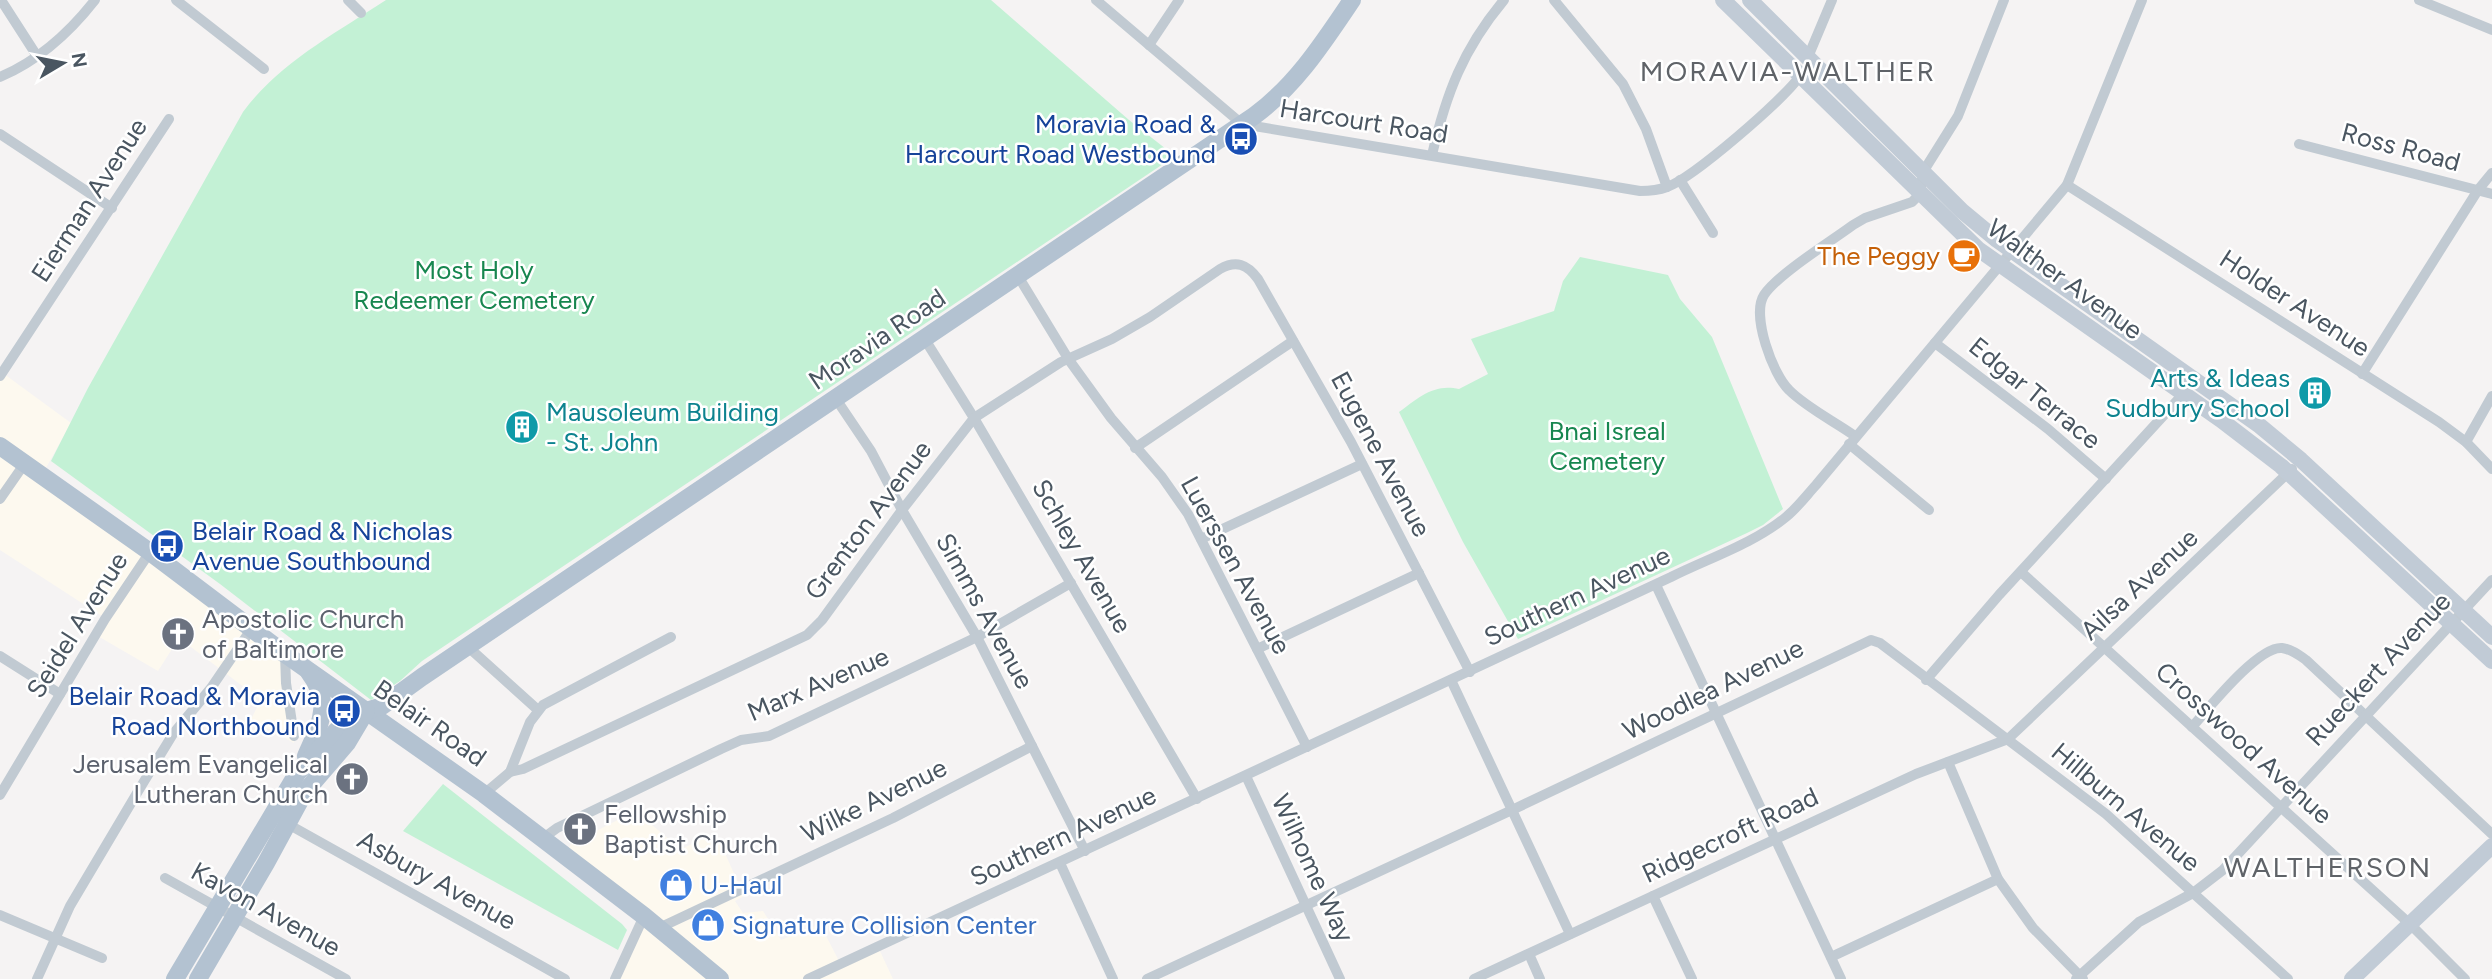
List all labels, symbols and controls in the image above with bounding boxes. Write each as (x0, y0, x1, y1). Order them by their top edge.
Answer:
north arrow (28, 28, 98, 98)
text: N (67, 51, 92, 69)
district label: MORAVIA-WALTHER (1640, 54, 1936, 88)
street label: Harcourt Road (1277, 92, 1451, 150)
place label: Moravia Road & Harcourt Road Westbound (905, 108, 1216, 170)
street label: Eierman Avenue (24, 112, 154, 288)
street label: Ross Road (2338, 116, 2464, 178)
bus stop icon: Moravia Road & Harcourt Road Westbound (1222, 120, 1260, 158)
street label: Walther Avenue (1981, 212, 2149, 346)
cafe icon: The Peggy (1945, 237, 1983, 275)
place label: The Peggy (1817, 240, 1940, 272)
street label: Holder Avenue (2214, 242, 2376, 364)
park label: Most Holy Redeemer Cemetery (353, 254, 595, 316)
street label: Moravia Road (803, 282, 951, 396)
street label: Edgar Terrace (1963, 330, 2107, 456)
place label: Arts & Ideas Sudbury School (2105, 362, 2290, 424)
street label: Eugene Avenue (1324, 366, 1438, 542)
building icon: Arts & Ideas Sudbury School (2296, 374, 2334, 412)
place label: Mausoleum Building - St. John (546, 396, 779, 458)
building icon: Mausoleum Building - St. John (503, 408, 541, 446)
park label: Bnai Isreal Cemetery (1548, 415, 1666, 477)
street label: Grenton Avenue (798, 434, 938, 606)
street label: Luerssen Avenue (1174, 471, 1298, 659)
street label: Schley Avenue (1025, 473, 1139, 639)
place label: Belair Road & Nicholas Avenue Southbound (192, 515, 453, 577)
street label: Ailsa Avenue (2074, 521, 2204, 647)
bus stop icon: Belair Road & Nicholas Avenue Southbound (148, 527, 186, 565)
street label: Simms Avenue (929, 528, 1041, 694)
street label: Southern Avenue (1479, 539, 1675, 653)
street label: Seidel Avenue (20, 546, 134, 704)
street label: Rueckert Avenue (2299, 585, 2457, 753)
place label: Apostolic Church of Baltimore (202, 603, 404, 665)
church icon: Apostolic Church of Baltimore (159, 615, 197, 653)
street label: Woodlea Avenue (1618, 631, 1808, 747)
street label: Marx Avenue (742, 640, 894, 728)
street label: Crosswood Avenue (2149, 655, 2339, 831)
street label: Belair Road (368, 673, 492, 773)
place label: Belair Road & Moravia Road Northbound (69, 680, 320, 742)
bus stop icon: Belair Road & Moravia Road Northbound (325, 692, 363, 730)
street label: Hillburn Avenue (2045, 735, 2207, 879)
place label: Jerusalem Evangelical Lutheran Church (73, 748, 328, 810)
street label: Wilke Avenue (796, 751, 952, 849)
church icon: Jerusalem Evangelical Lutheran Church (333, 760, 371, 798)
street label: Southern Avenue (965, 779, 1161, 893)
street label: Ridgecroft Road (1637, 780, 1823, 890)
street label: Wilhome Way (1265, 789, 1361, 947)
place label: Fellowship Baptist Church (604, 798, 778, 860)
church icon: Fellowship Baptist Church (561, 810, 599, 848)
street label: Asbury Avenue (352, 823, 522, 937)
district label: WALTHERSON (2224, 850, 2432, 884)
street label: Kavon Avenue (186, 855, 346, 963)
shop icon: U-Haul (657, 866, 695, 904)
place label: U-Haul (700, 869, 782, 901)
shop icon: Signature Collision Center (689, 906, 727, 944)
place label: Signature Collision Center (732, 909, 1037, 941)

